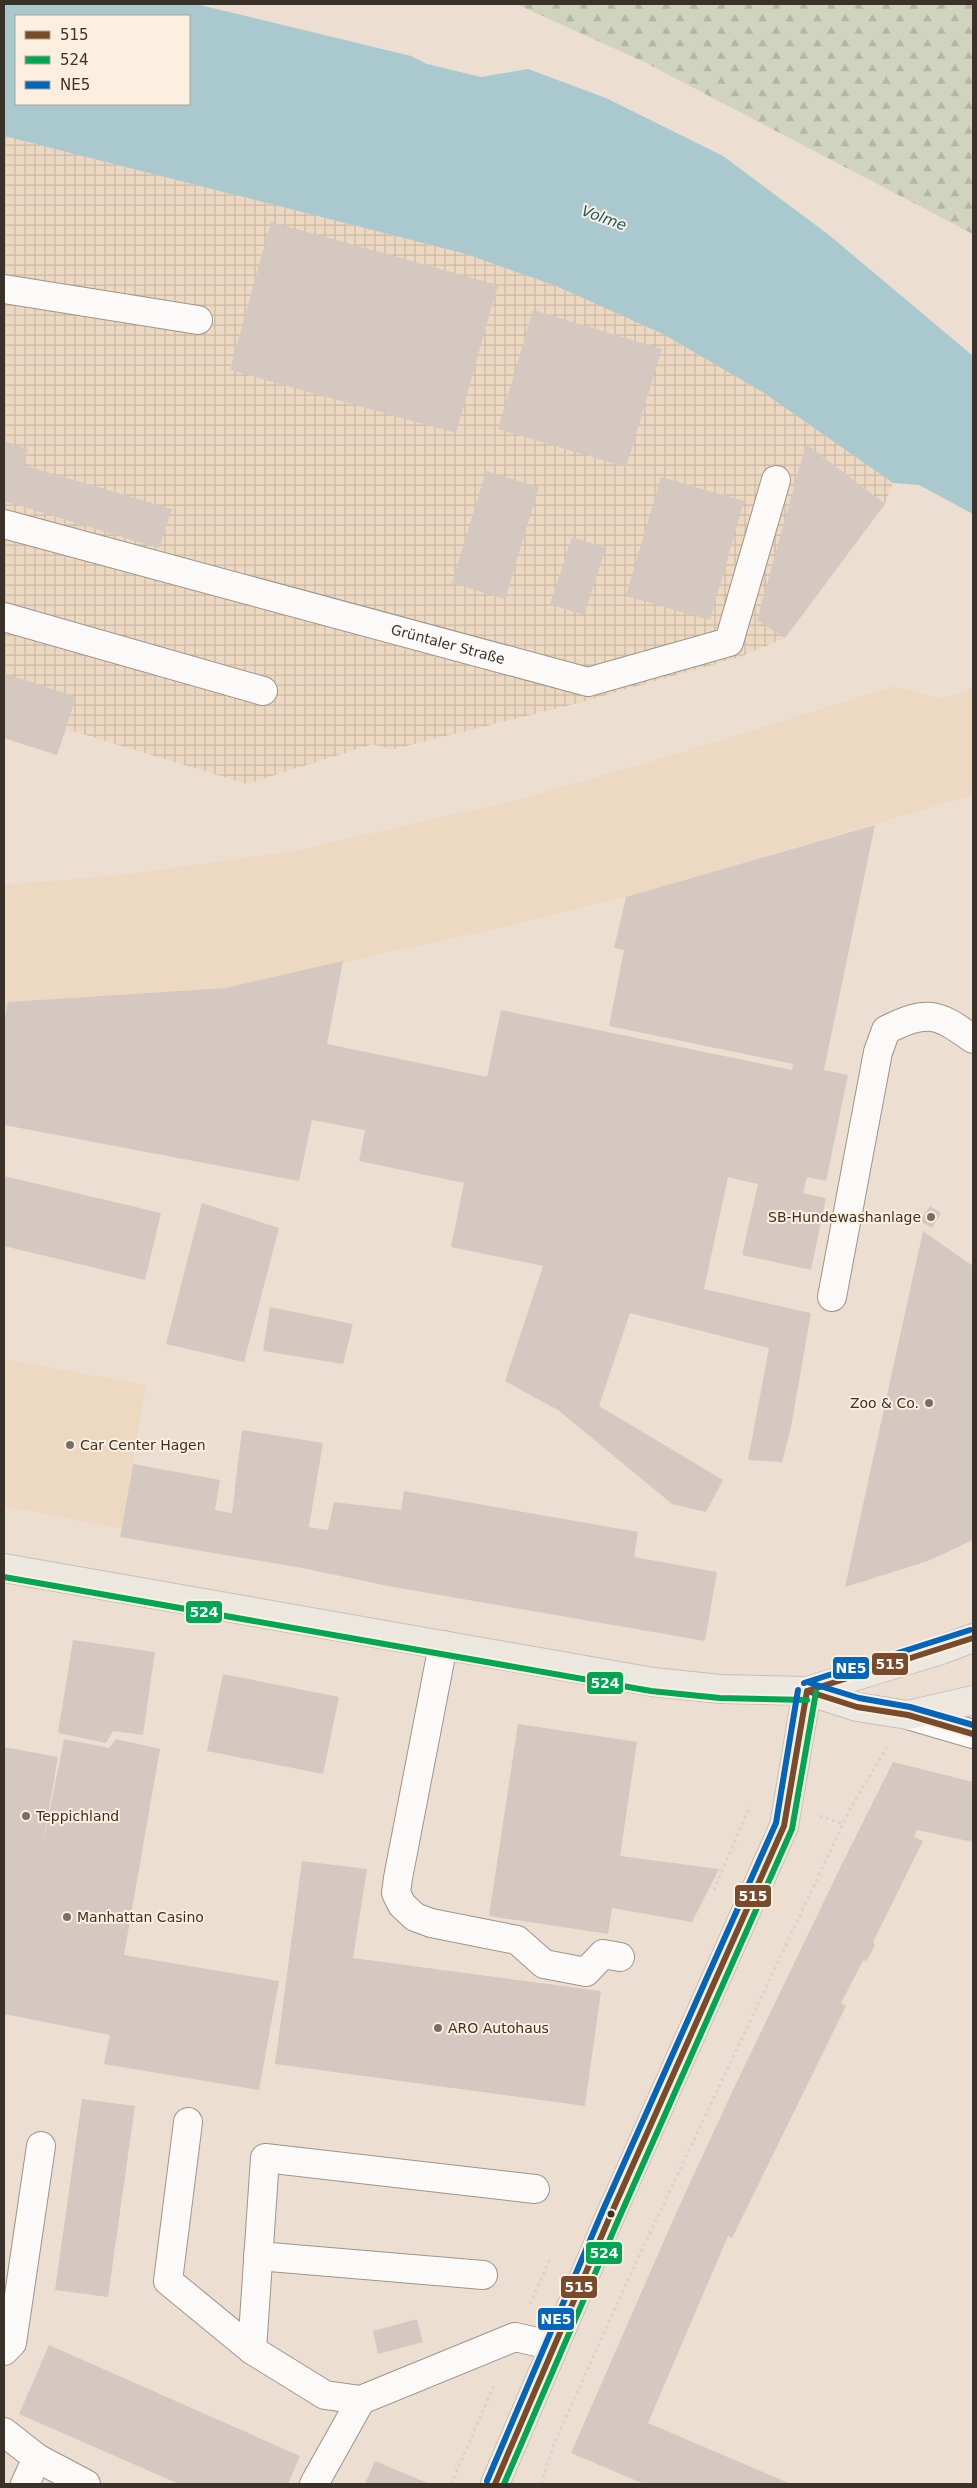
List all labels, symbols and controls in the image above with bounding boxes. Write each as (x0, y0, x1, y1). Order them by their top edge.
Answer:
legend (15, 15, 190, 105)
text: 515 (60, 26, 89, 44)
text: 524 (60, 51, 89, 69)
text: NE5 (60, 76, 90, 94)
water label: Volme (579, 202, 629, 234)
street label: Grüntaler Straße (389, 621, 507, 667)
place label: SB-Hundewashanlage (768, 1209, 921, 1225)
marker: SB-Hundewashanlage (925, 1211, 937, 1223)
place label: Zoo & Co. (850, 1395, 919, 1411)
marker: Zoo & Co. (923, 1397, 935, 1409)
place label: Car Center Hagen (80, 1437, 206, 1453)
marker: Car Center Hagen (64, 1439, 76, 1451)
line badge: 524 (185, 1600, 223, 1624)
text: 524 (189, 1604, 219, 1620)
line badge: 515 (871, 1652, 909, 1676)
line badge: NE5 (832, 1656, 870, 1680)
text: 515 (875, 1656, 905, 1672)
text: NE5 (835, 1660, 867, 1676)
line badge: 524 (586, 1671, 624, 1695)
text: 524 (590, 1675, 620, 1691)
place label: Teppichland (35, 1808, 119, 1824)
marker: Teppichland (20, 1810, 32, 1822)
line badge: 515 (734, 1884, 772, 1908)
text: 515 (738, 1888, 768, 1904)
place label: Manhattan Casino (77, 1909, 204, 1925)
marker: Manhattan Casino (61, 1911, 73, 1923)
place label: ARO Autohaus (448, 2020, 549, 2036)
marker: ARO Autohaus (432, 2022, 444, 2034)
unlabelled marker (606, 2209, 616, 2219)
line badge: 524 (585, 2241, 623, 2265)
text: 524 (589, 2245, 619, 2261)
line badge: 515 (560, 2275, 598, 2299)
text: 515 (564, 2279, 594, 2295)
line badge: NE5 (537, 2307, 575, 2331)
text: NE5 (540, 2311, 572, 2327)

